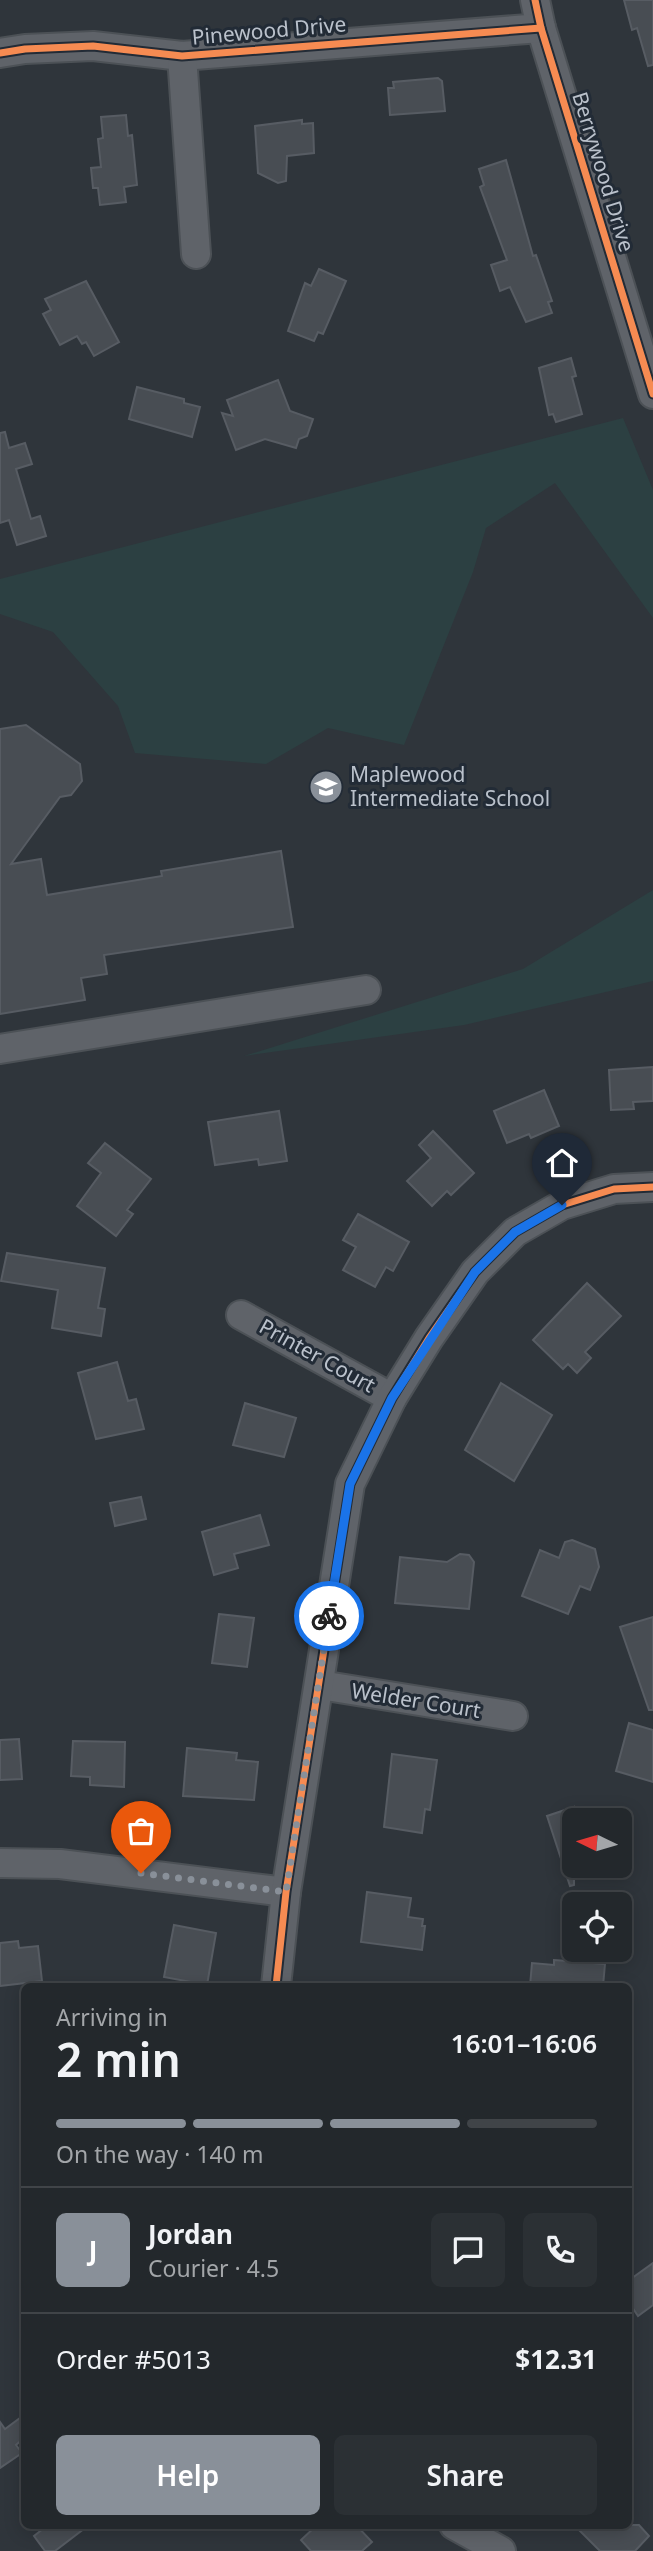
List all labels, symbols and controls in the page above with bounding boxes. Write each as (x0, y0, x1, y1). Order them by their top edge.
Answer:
street label: Pinewood Drive (191, 9, 347, 51)
street label: Berrywood Drive (566, 88, 642, 255)
place label: Maplewood Intermediate School (350, 760, 550, 812)
school or university icon: Maplewood Intermediate School (307, 768, 345, 806)
pin (532, 1133, 592, 1205)
icon: home (543, 1144, 581, 1182)
street label: Printer Court (254, 1312, 381, 1399)
courier (294, 1581, 364, 1651)
icon: bike (310, 1597, 348, 1635)
street label: Welder Court (350, 1676, 483, 1724)
pin (111, 1801, 171, 1873)
north arrow (562, 1808, 632, 1878)
map controls (562, 1808, 632, 1962)
icon: bag (122, 1812, 160, 1850)
button: locate (562, 1892, 632, 1962)
text: Arriving in (56, 2001, 168, 2033)
text: 16:01–16:06 (451, 2025, 597, 2061)
text: 2 min (56, 2028, 181, 2090)
text: On the way · 140 m (56, 2138, 263, 2170)
button: chat (431, 2213, 505, 2287)
button: phone (523, 2213, 597, 2287)
text: Jordan (148, 2216, 233, 2252)
text: J (89, 2232, 97, 2268)
text: Courier · 4.5 (148, 2252, 279, 2284)
text: Order #5013 (56, 2341, 211, 2377)
text: $12.31 (515, 2341, 597, 2377)
button: Help (56, 2435, 320, 2515)
button: Share (334, 2435, 597, 2515)

